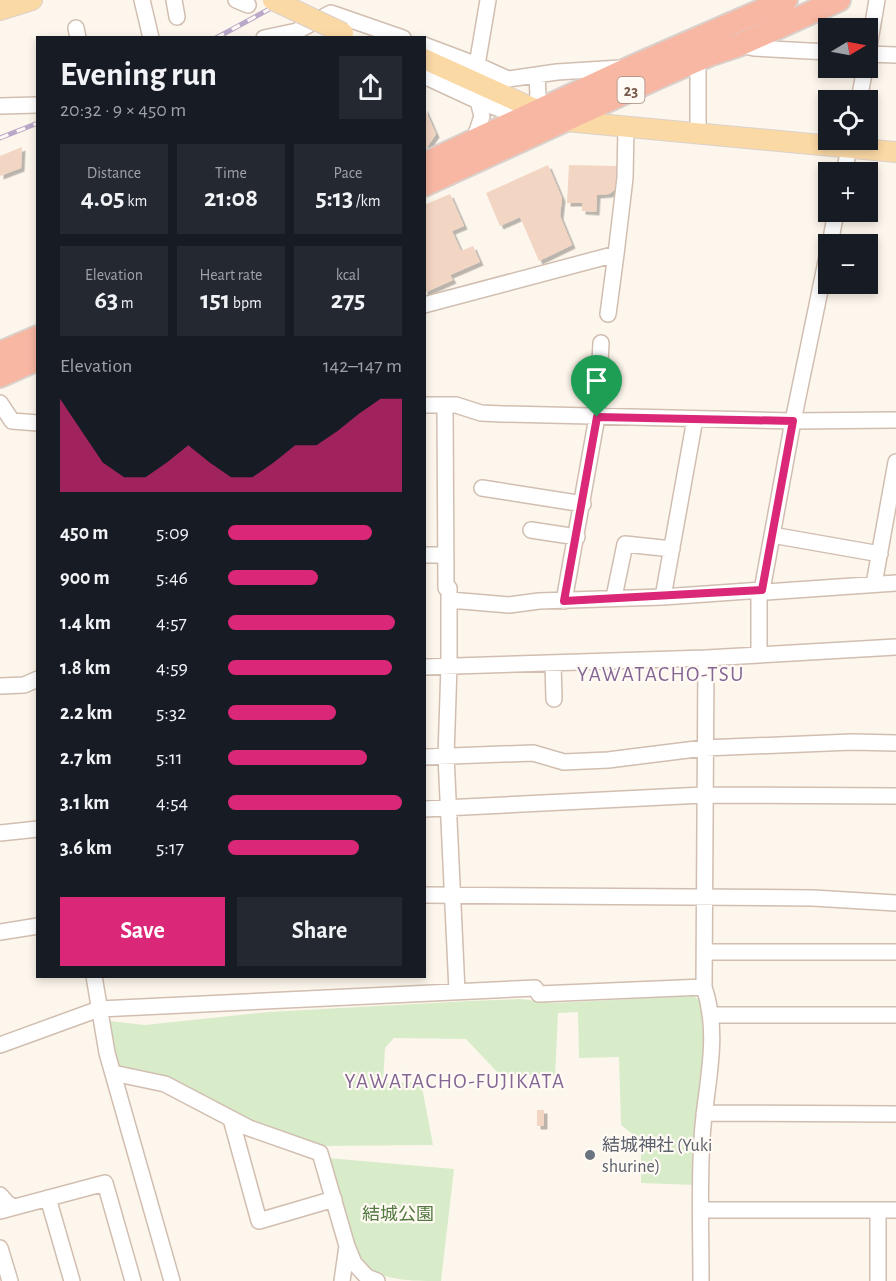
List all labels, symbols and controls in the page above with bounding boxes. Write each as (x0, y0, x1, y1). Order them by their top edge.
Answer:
north arrow (818, 18, 878, 78)
map controls (818, 18, 878, 294)
button: share (339, 56, 402, 119)
text: Evening run (60, 59, 217, 92)
road number: 23 (618, 77, 644, 103)
button: locate (818, 90, 878, 150)
text: 20:32 · 9 × 450 m (60, 100, 186, 120)
button: + (818, 162, 878, 222)
text: Distance (87, 165, 141, 181)
text: Time (215, 165, 247, 181)
text: Pace (334, 165, 362, 181)
text: 4.05 (81, 185, 125, 211)
text: 21:08 (204, 185, 258, 211)
text: 5:13 (315, 185, 353, 211)
text: km (125, 193, 147, 209)
text: /km (353, 193, 381, 209)
button: − (818, 234, 878, 294)
text: Elevation (85, 267, 143, 283)
text: Heart rate (200, 267, 262, 283)
text: kcal (336, 267, 360, 283)
text: 63 (94, 287, 118, 313)
text: 151 (200, 287, 230, 313)
text: 275 (331, 287, 365, 313)
text: m (118, 295, 134, 311)
text: bpm (230, 295, 262, 311)
pin (571, 355, 622, 417)
text: Elevation (60, 356, 132, 376)
text: 142–147 m (323, 356, 402, 376)
icon: arrive (580, 364, 613, 397)
text: 450 m (60, 523, 108, 543)
text: 5:09 (156, 523, 189, 543)
text: 900 m (60, 568, 110, 588)
text: 5:46 (156, 568, 188, 588)
text: 1.4 km (60, 613, 111, 633)
text: 4:57 (156, 613, 187, 633)
text: 1.8 km (60, 658, 111, 678)
text: 4:59 (156, 658, 188, 678)
district label: YAWATACHO-TSU (577, 664, 745, 685)
text: 2.2 km (60, 703, 112, 723)
text: 5:32 (156, 703, 186, 723)
text: 2.7 km (60, 748, 112, 768)
text: 5:11 (156, 748, 183, 768)
text: 3.1 km (60, 793, 109, 813)
text: 4:54 (156, 793, 188, 813)
text: 3.6 km (60, 838, 112, 858)
text: 5:17 (156, 838, 184, 858)
button: Save (60, 897, 225, 966)
button: Share (237, 897, 402, 966)
district label: YAWATACHO-FUJIKATA (344, 1071, 566, 1092)
place label: 結城神社 (Yuki shurine) (602, 1136, 712, 1176)
marker: 結城神社 (Yuki shurine) (583, 1148, 597, 1162)
park label: 結城公園 (362, 1205, 434, 1224)

